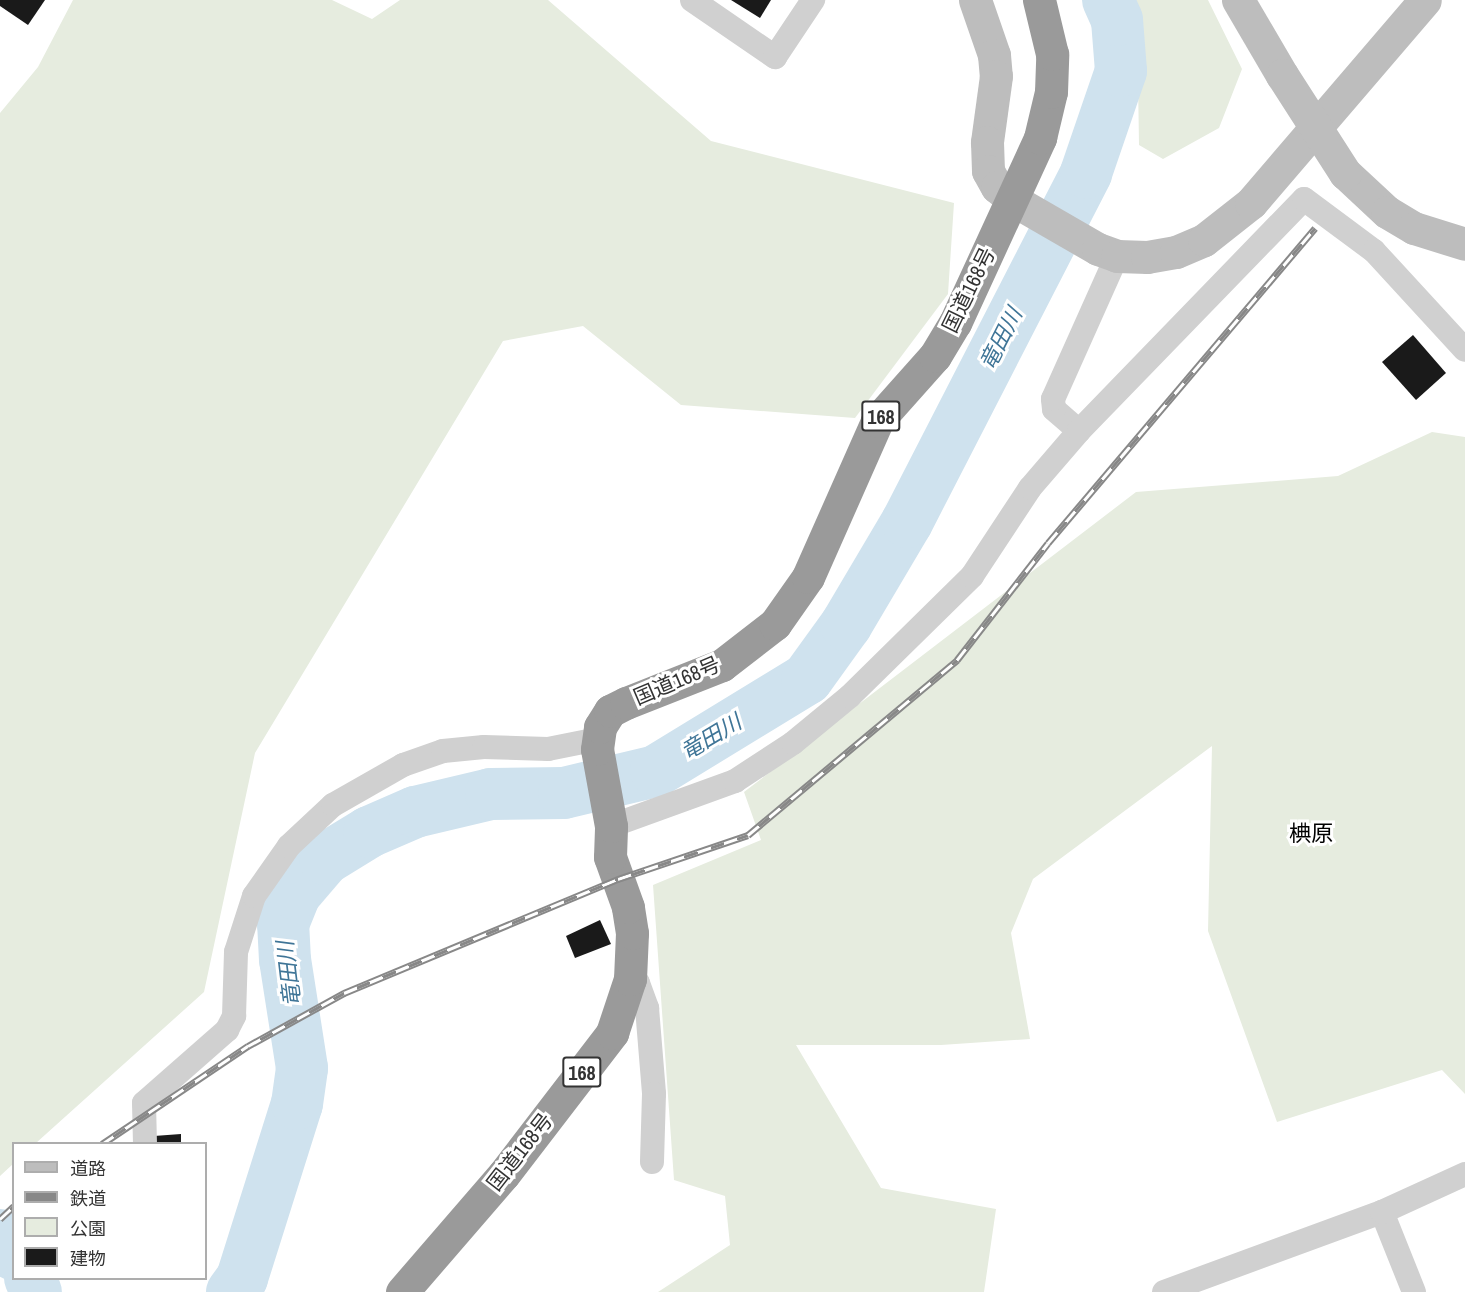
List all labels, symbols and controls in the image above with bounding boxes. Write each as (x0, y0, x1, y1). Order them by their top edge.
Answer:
street label: 国道168号 (938, 243, 1000, 337)
water label: 竜田川 (974, 304, 1028, 374)
road number: 168 (860, 399, 902, 433)
street label: 国道168号 (630, 651, 724, 711)
water label: 竜田川 (676, 709, 746, 765)
district label: 椣原 (1289, 821, 1333, 847)
water label: 竜田川 (272, 940, 306, 1008)
road number: 168 (561, 1055, 603, 1089)
street label: 国道168号 (482, 1108, 558, 1196)
legend (12, 1142, 207, 1280)
text: 道路 (70, 1156, 106, 1181)
text: 鉄道 (70, 1186, 106, 1211)
text: 公園 (70, 1216, 106, 1241)
text: 建物 (70, 1246, 106, 1271)

